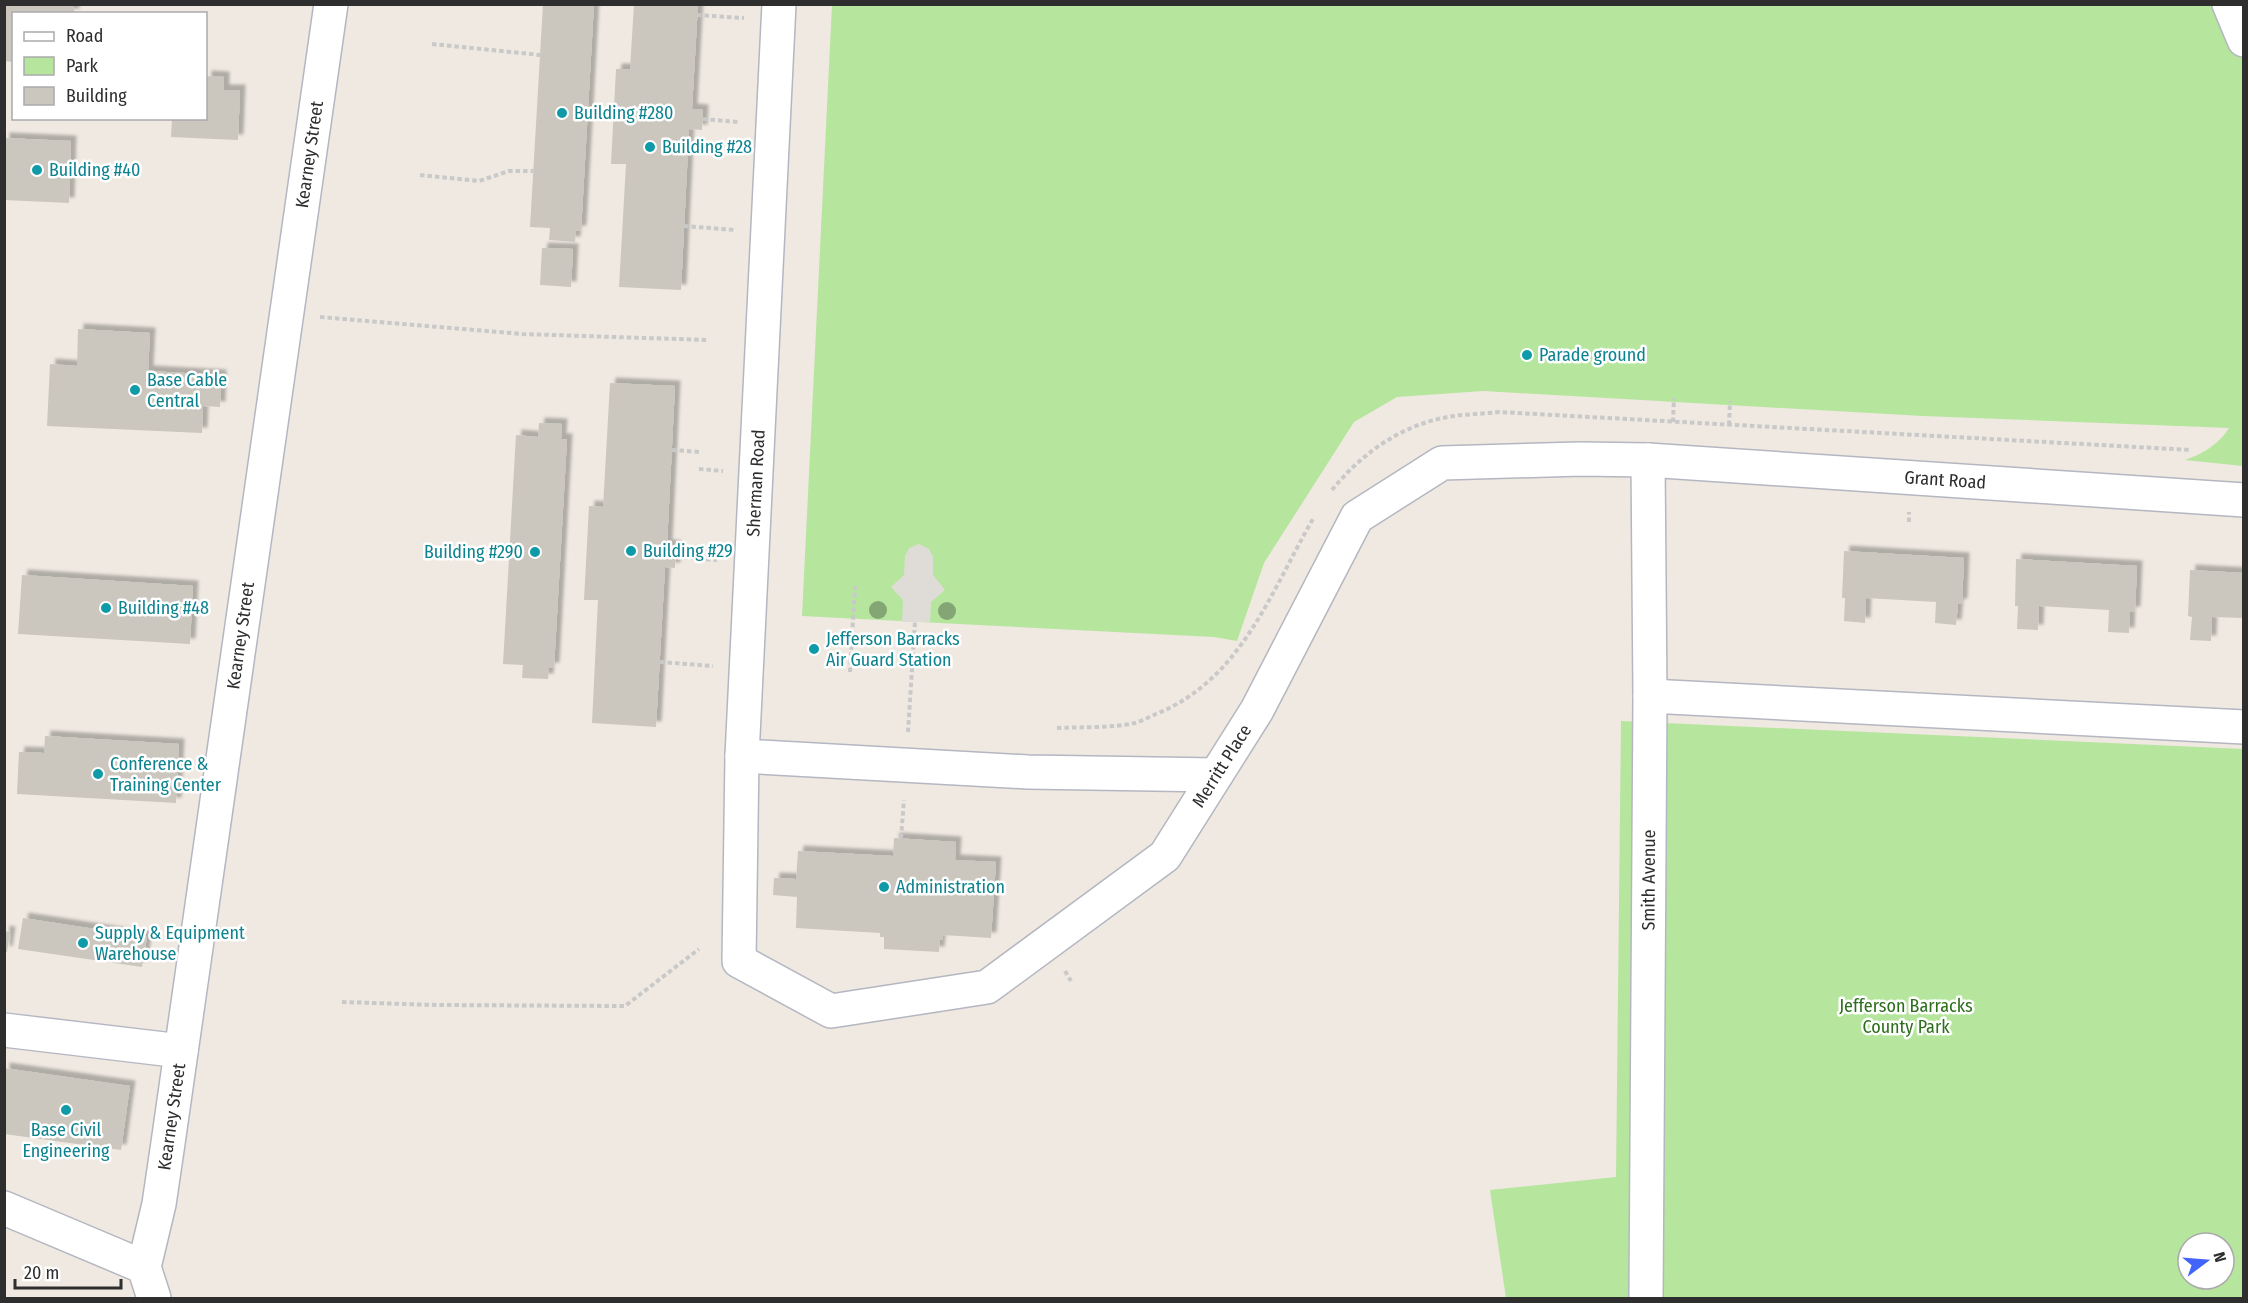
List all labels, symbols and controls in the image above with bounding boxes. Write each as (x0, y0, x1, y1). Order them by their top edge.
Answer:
legend (12, 12, 207, 120)
text: Road (66, 25, 103, 47)
text: Park (66, 55, 99, 77)
text: Building (66, 85, 127, 107)
street label: Kearney Street (291, 99, 328, 210)
place label: Building #280 (574, 102, 674, 124)
marker: Building #280 (555, 106, 569, 120)
place label: Building #28 (662, 136, 752, 158)
marker: Building #28 (643, 140, 657, 154)
place label: Building #40 (49, 159, 140, 181)
marker: Building #40 (30, 163, 44, 177)
place label: Parade ground (1539, 344, 1646, 366)
marker: Parade ground (1520, 348, 1534, 362)
place label: Base Cable Central (147, 369, 227, 412)
marker: Base Cable Central (128, 383, 142, 397)
street label: Sherman Road (742, 429, 770, 537)
street label: Grant Road (1904, 466, 1987, 494)
place label: Building #29 (643, 540, 733, 562)
place label: Building #290 (424, 541, 523, 563)
marker: Building #29 (624, 544, 638, 558)
marker: Building #290 (528, 545, 542, 559)
street label: Kearney Street (222, 580, 259, 691)
place label: Building #48 (118, 597, 209, 619)
marker: Building #48 (99, 601, 113, 615)
place label: Jefferson Barracks Air Guard Station (826, 628, 960, 671)
marker: Jefferson Barracks Air Guard Station (807, 642, 821, 656)
street label: Merritt Place (1187, 720, 1256, 811)
place label: Conference & Training Center (110, 753, 222, 796)
marker: Conference & Training Center (91, 767, 105, 781)
street label: Smith Avenue (1637, 829, 1660, 931)
place label: Administration (896, 876, 1005, 898)
marker: Administration (877, 880, 891, 894)
place label: Supply & Equipment Warehouse (95, 922, 245, 965)
marker: Supply & Equipment Warehouse (76, 936, 90, 950)
park label: Jefferson Barracks County Park (1839, 995, 1973, 1038)
street label: Kearney Street (153, 1062, 190, 1172)
marker: Base Civil Engineering (59, 1103, 73, 1117)
place label: Base Civil Engineering (23, 1119, 110, 1162)
north arrow (2176, 1231, 2236, 1291)
text: N (2209, 1250, 2230, 1264)
scale bar (15, 1252, 122, 1290)
text: 20 m (24, 1262, 59, 1284)

